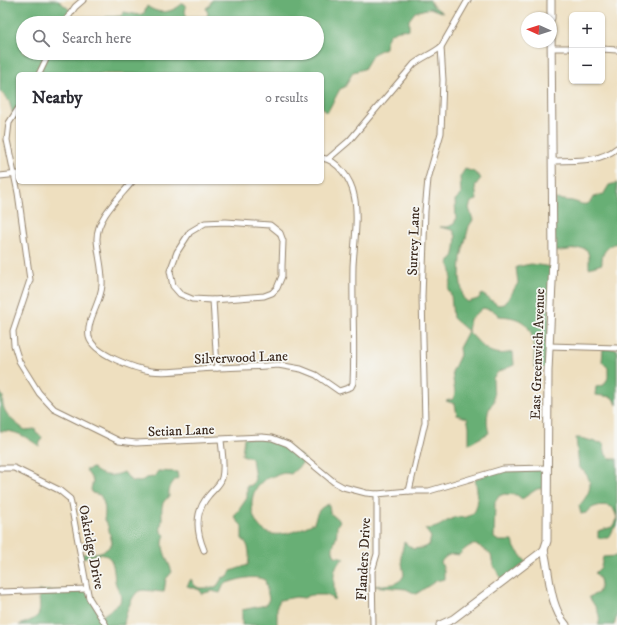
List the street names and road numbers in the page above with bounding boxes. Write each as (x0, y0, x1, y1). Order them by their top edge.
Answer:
street label: Surrey Lane (404, 206, 424, 276)
street label: East Greenwich Avenue (527, 288, 549, 420)
street label: Silverwood Lane (194, 347, 288, 369)
street label: Setian Lane (147, 421, 215, 441)
street label: Oakridge Drive (74, 504, 108, 591)
street label: Flanders Drive (353, 517, 375, 601)

